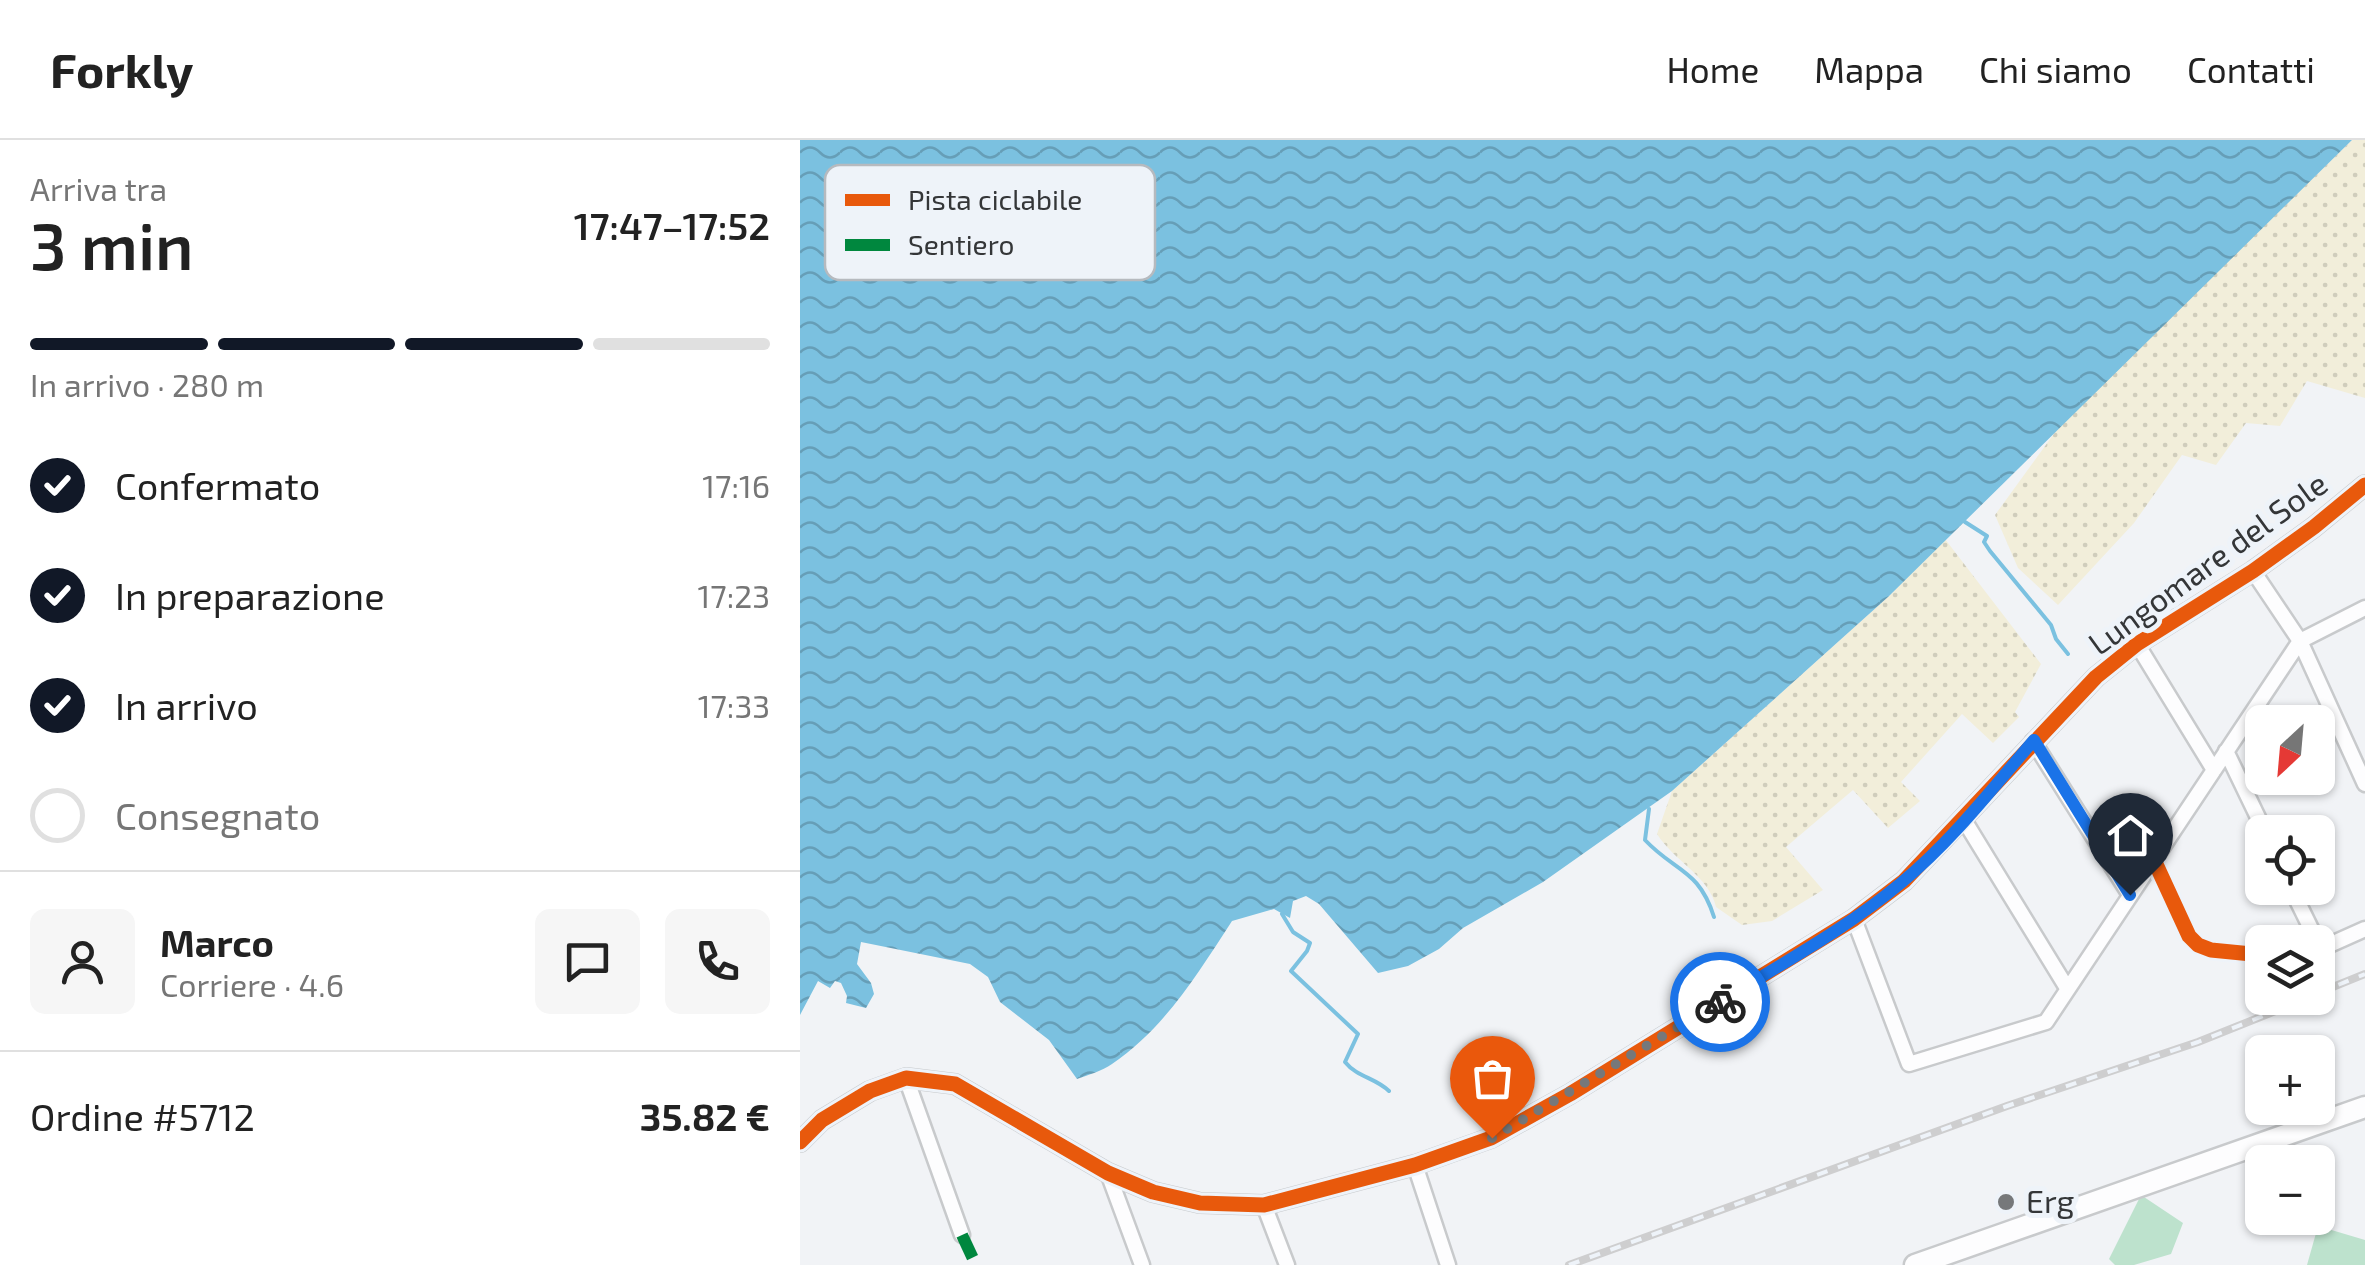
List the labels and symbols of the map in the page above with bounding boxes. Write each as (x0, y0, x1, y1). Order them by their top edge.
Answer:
legend (825, 165, 1155, 280)
text: Pista ciclabile (908, 182, 1082, 216)
text: Sentiero (908, 227, 1014, 261)
street label: Lungomare del Sole (2080, 463, 2334, 662)
north arrow (2245, 705, 2335, 795)
pin (2088, 793, 2173, 896)
courier (1670, 952, 1770, 1052)
pin (1450, 1036, 1535, 1139)
place label: Erg (2026, 1181, 2075, 1219)
marker: Erg (1995, 1191, 2017, 1213)

